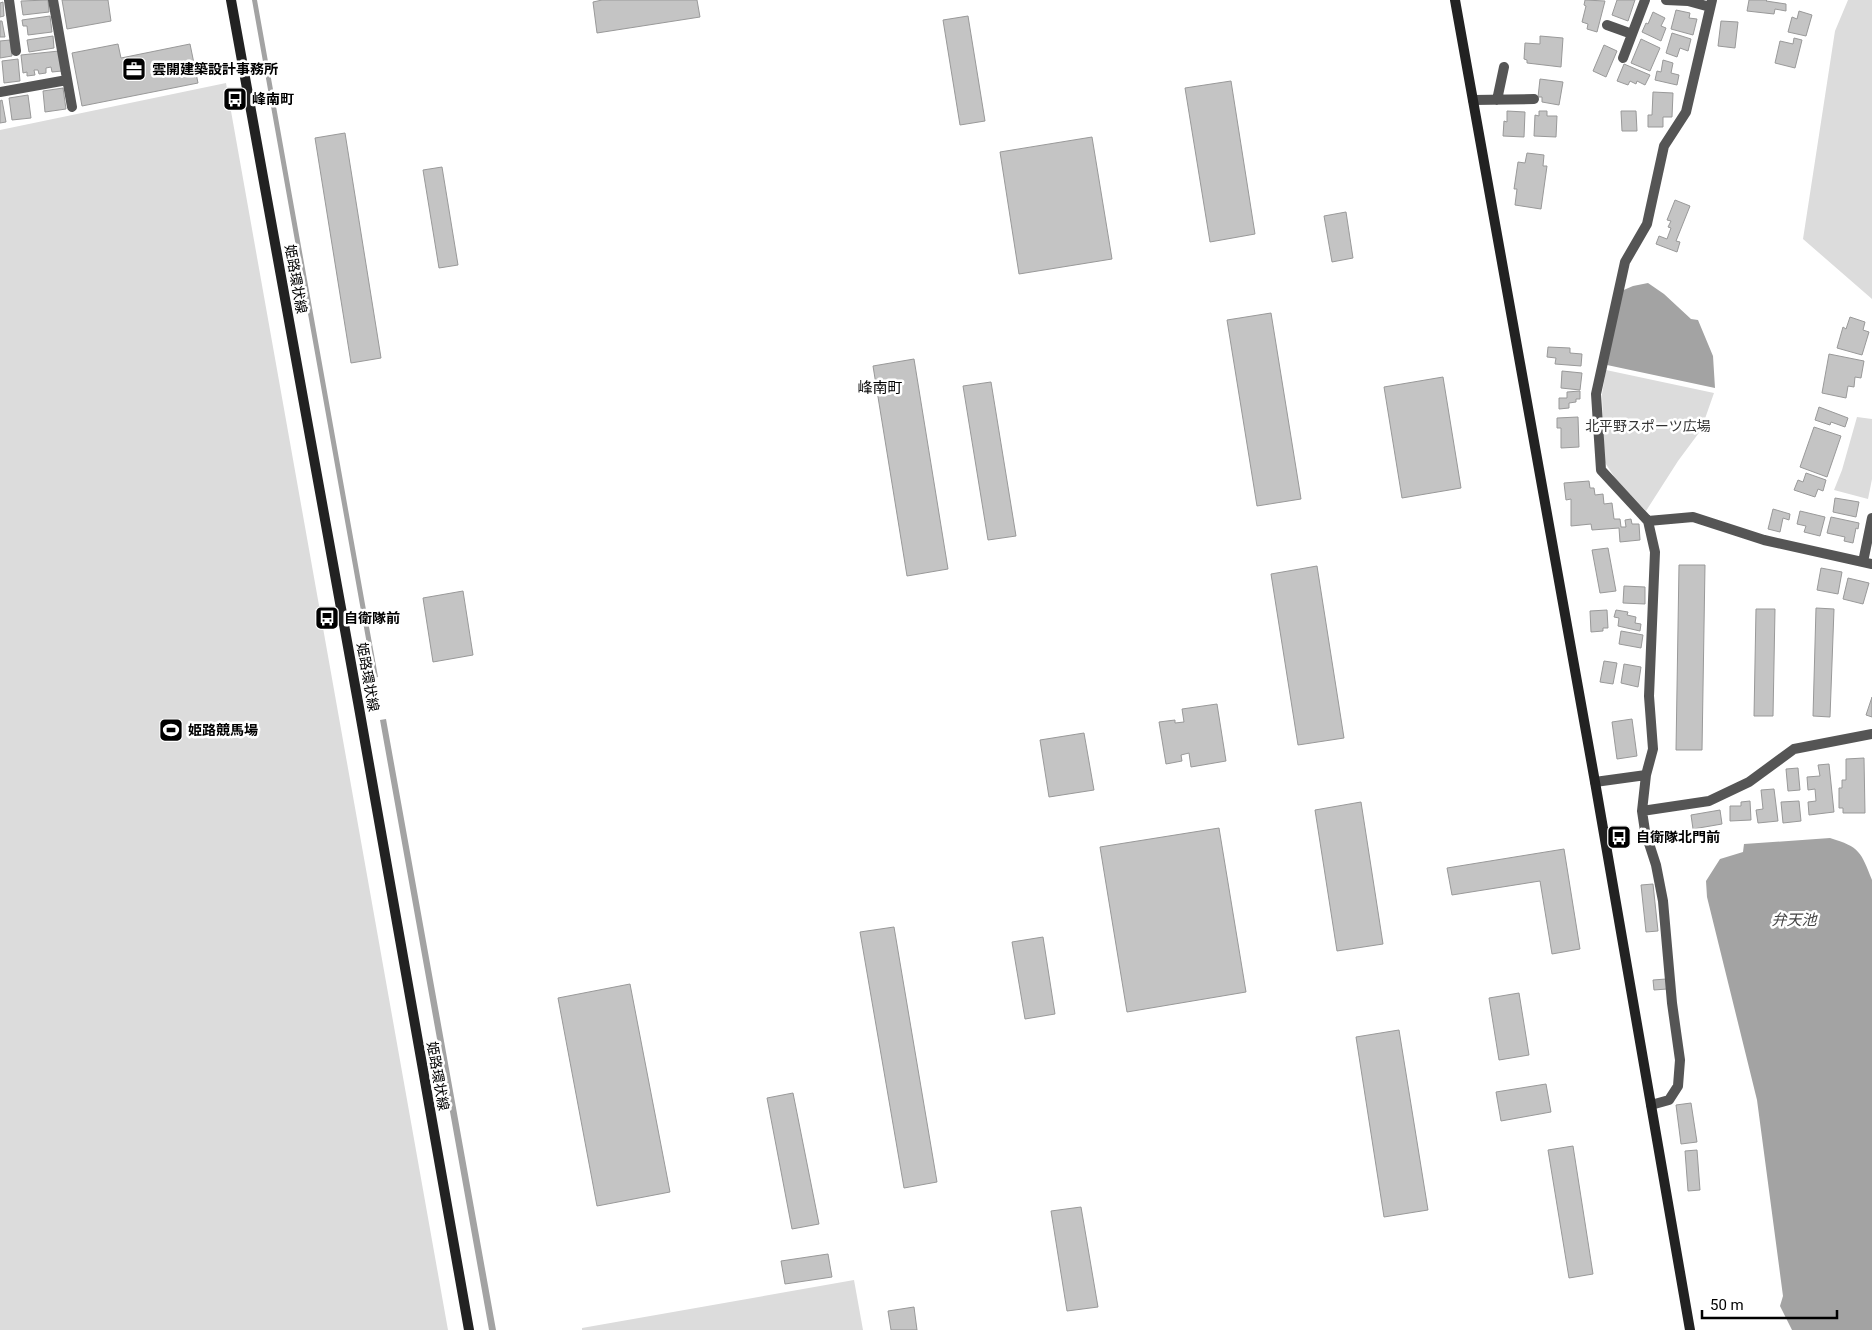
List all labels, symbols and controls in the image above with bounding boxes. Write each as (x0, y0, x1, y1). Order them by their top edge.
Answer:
office icon: 雲開建築設計事務所 (121, 56, 147, 82)
place label: 雲開建築設計事務所 (152, 61, 278, 77)
bus stop icon: 峰南町 (222, 86, 248, 112)
place label: 峰南町 (252, 91, 294, 107)
street label: 姫路環状線 (282, 243, 310, 315)
district label: 峰南町 (857, 379, 903, 397)
park label: 北平野スポーツ広場 (1585, 418, 1711, 434)
bus stop icon: 自衛隊前 (314, 605, 340, 631)
place label: 自衛隊前 (344, 610, 400, 626)
street label: 姫路環状線 (354, 641, 382, 713)
sports icon: 姫路競馬場 (158, 717, 184, 743)
place label: 姫路競馬場 (188, 722, 258, 738)
bus stop icon: 自衛隊北門前 (1606, 824, 1632, 850)
place label: 自衛隊北門前 (1636, 829, 1720, 845)
water label: 弁天池 (1771, 911, 1818, 929)
street label: 姫路環状線 (424, 1040, 452, 1112)
scale bar (1702, 1288, 1837, 1320)
text: 50 m (1710, 1296, 1744, 1314)

